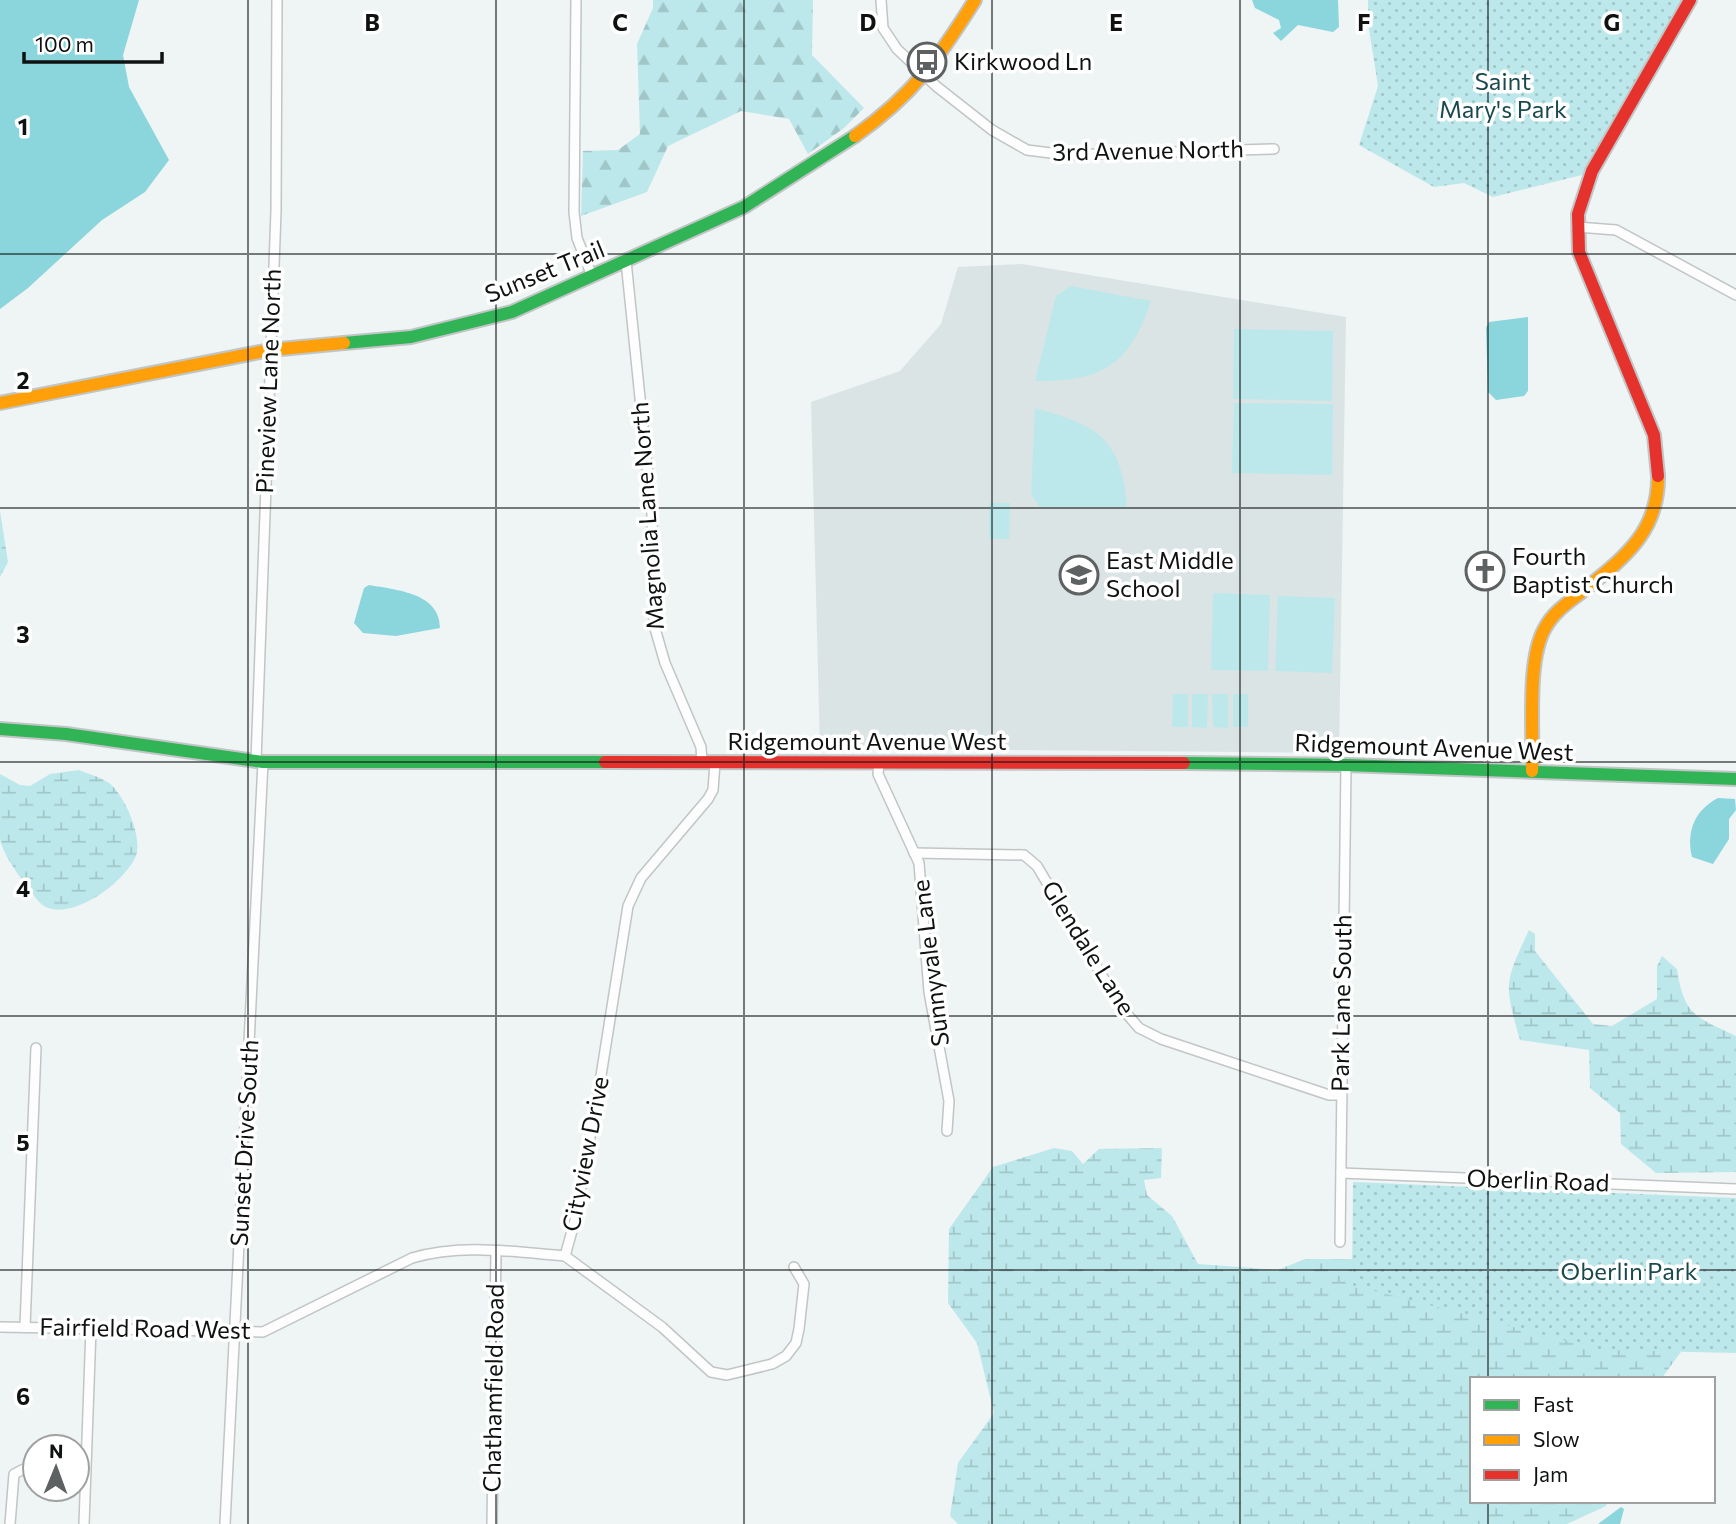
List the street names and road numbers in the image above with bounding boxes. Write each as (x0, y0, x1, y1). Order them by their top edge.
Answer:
street label: 3rd Avenue North (1052, 133, 1244, 166)
street label: Sunset Trail (480, 233, 609, 308)
street label: Pineview Lane North (249, 268, 286, 494)
street label: Magnolia Lane North (624, 401, 669, 631)
street label: Ridgemount Avenue West (727, 726, 1007, 755)
street label: Ridgemount Avenue West (1294, 727, 1574, 766)
street label: Glendale Lane (1037, 875, 1142, 1020)
street label: Sunnyvale Lane (905, 878, 954, 1048)
street label: Park Lane South (1324, 914, 1357, 1092)
street label: Sunset Drive South (224, 1039, 263, 1247)
street label: Cityview Drive (555, 1074, 614, 1234)
street label: Oberlin Road (1466, 1163, 1610, 1196)
street label: Chathamfield Road (476, 1283, 509, 1493)
street label: Fairfield Road West (39, 1311, 251, 1344)

